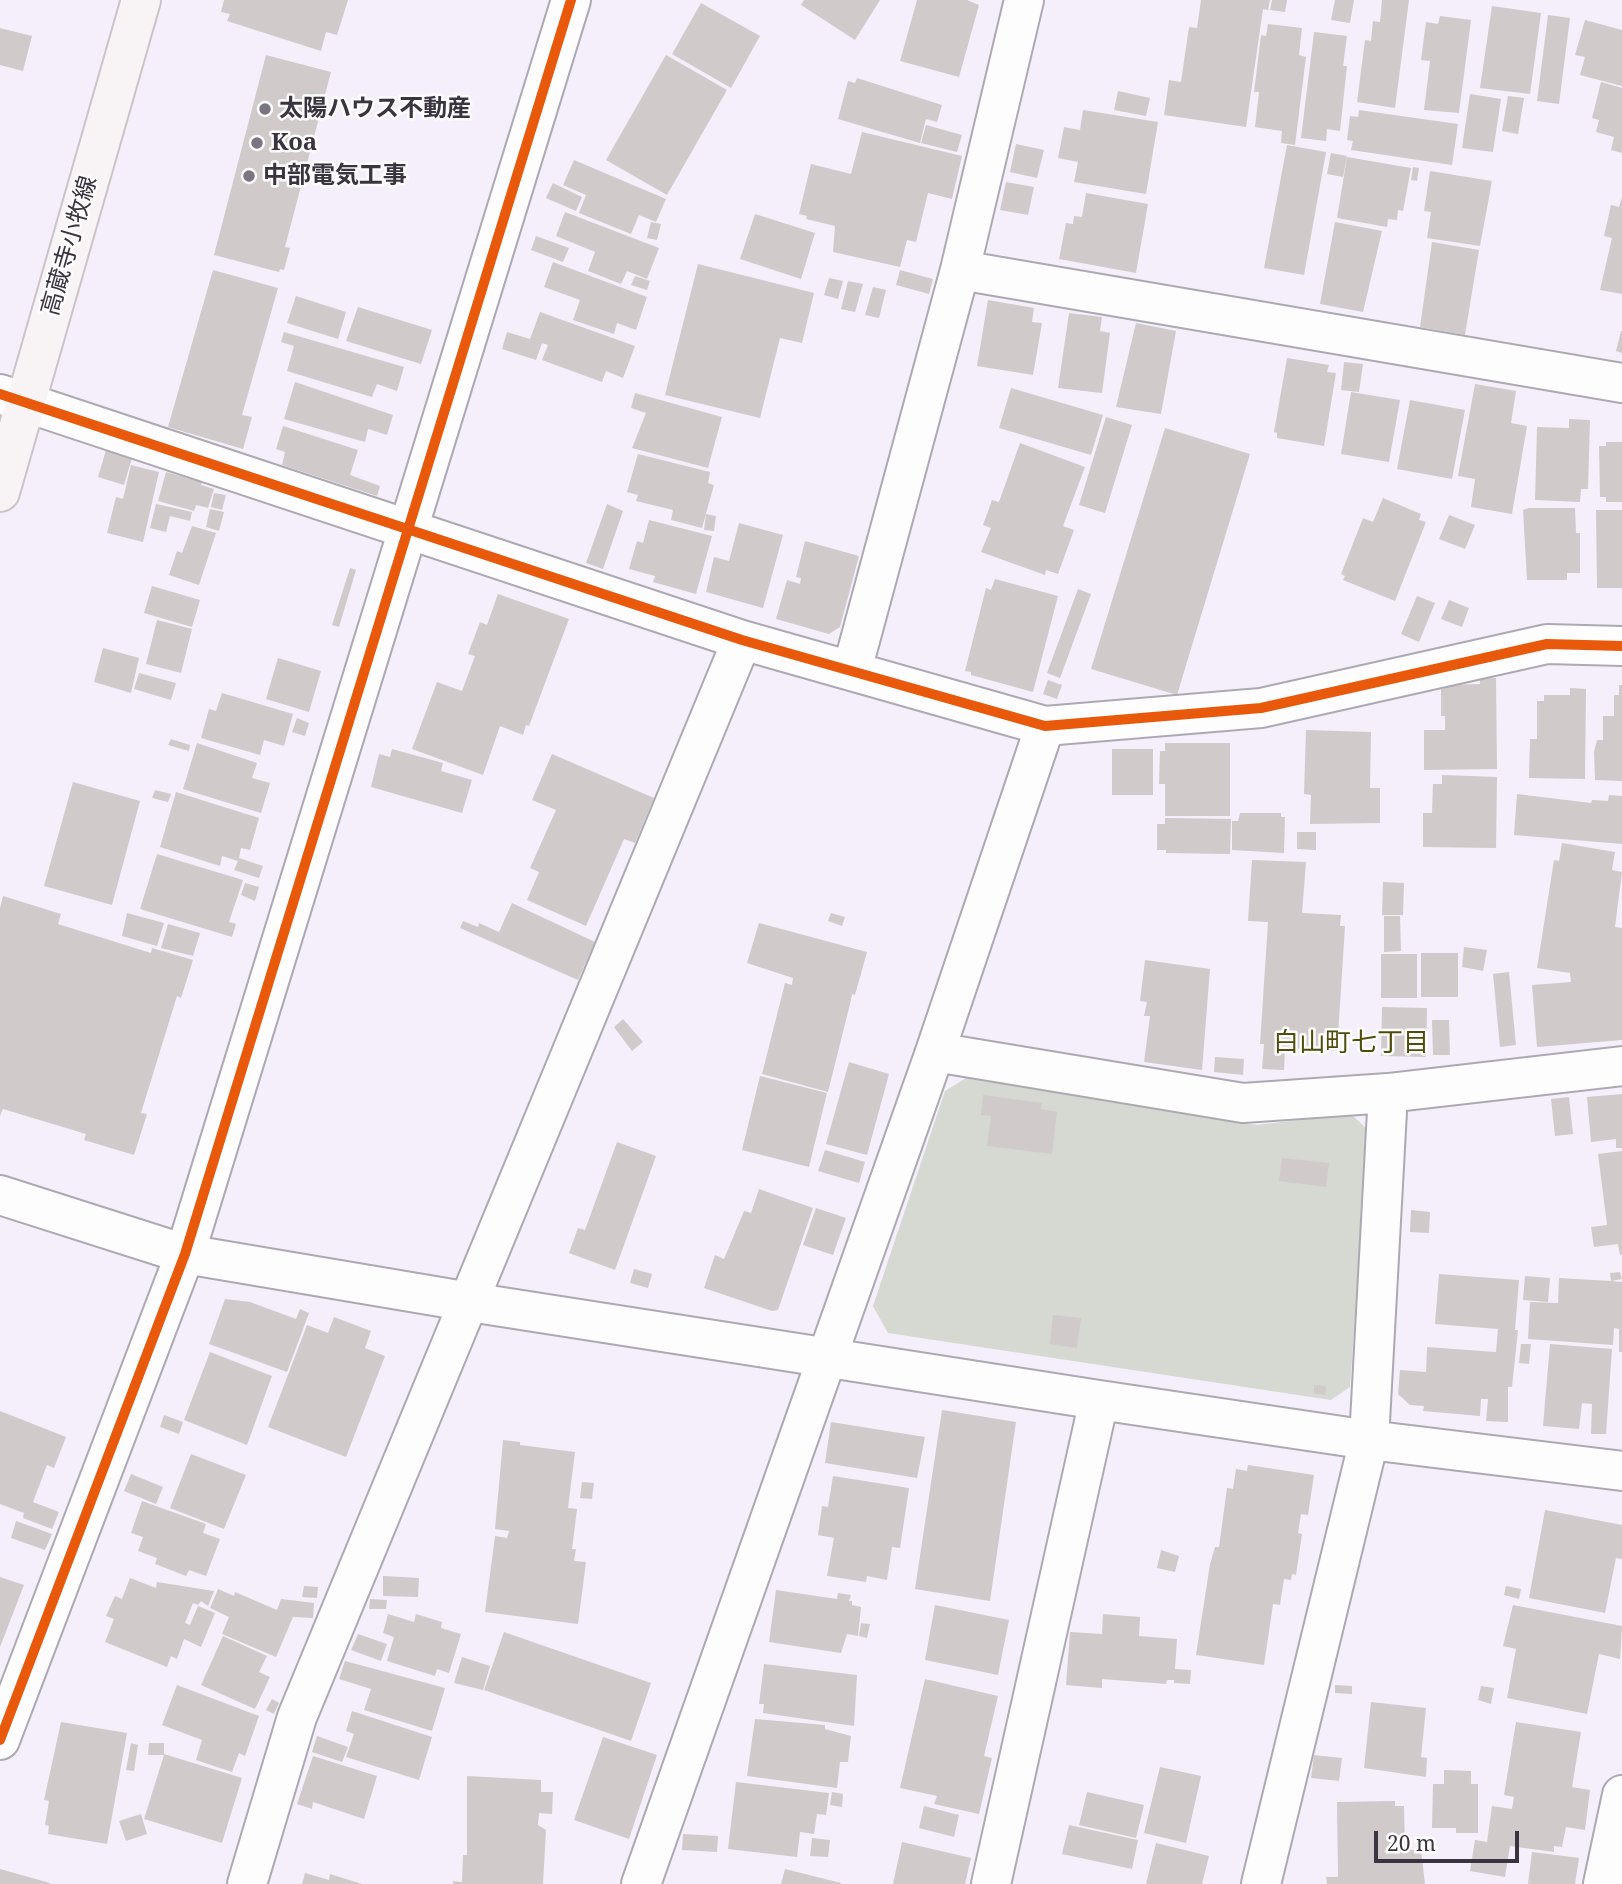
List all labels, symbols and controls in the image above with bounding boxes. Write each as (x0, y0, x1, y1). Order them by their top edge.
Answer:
place label: 太陽ハウス不動産 (279, 95, 471, 123)
marker: 太陽ハウス不動産 (257, 101, 273, 117)
place label: Koa (271, 129, 317, 157)
marker: Koa (249, 135, 265, 151)
place label: 中部電気工事 (263, 162, 407, 190)
marker: 中部電気工事 (241, 168, 257, 184)
street label: 高蔵寺小牧線 (36, 173, 104, 319)
district label: 白山町七丁目 (1273, 1028, 1429, 1060)
scale bar (1377, 1818, 1522, 1862)
text: 20 m (1387, 1829, 1436, 1857)

